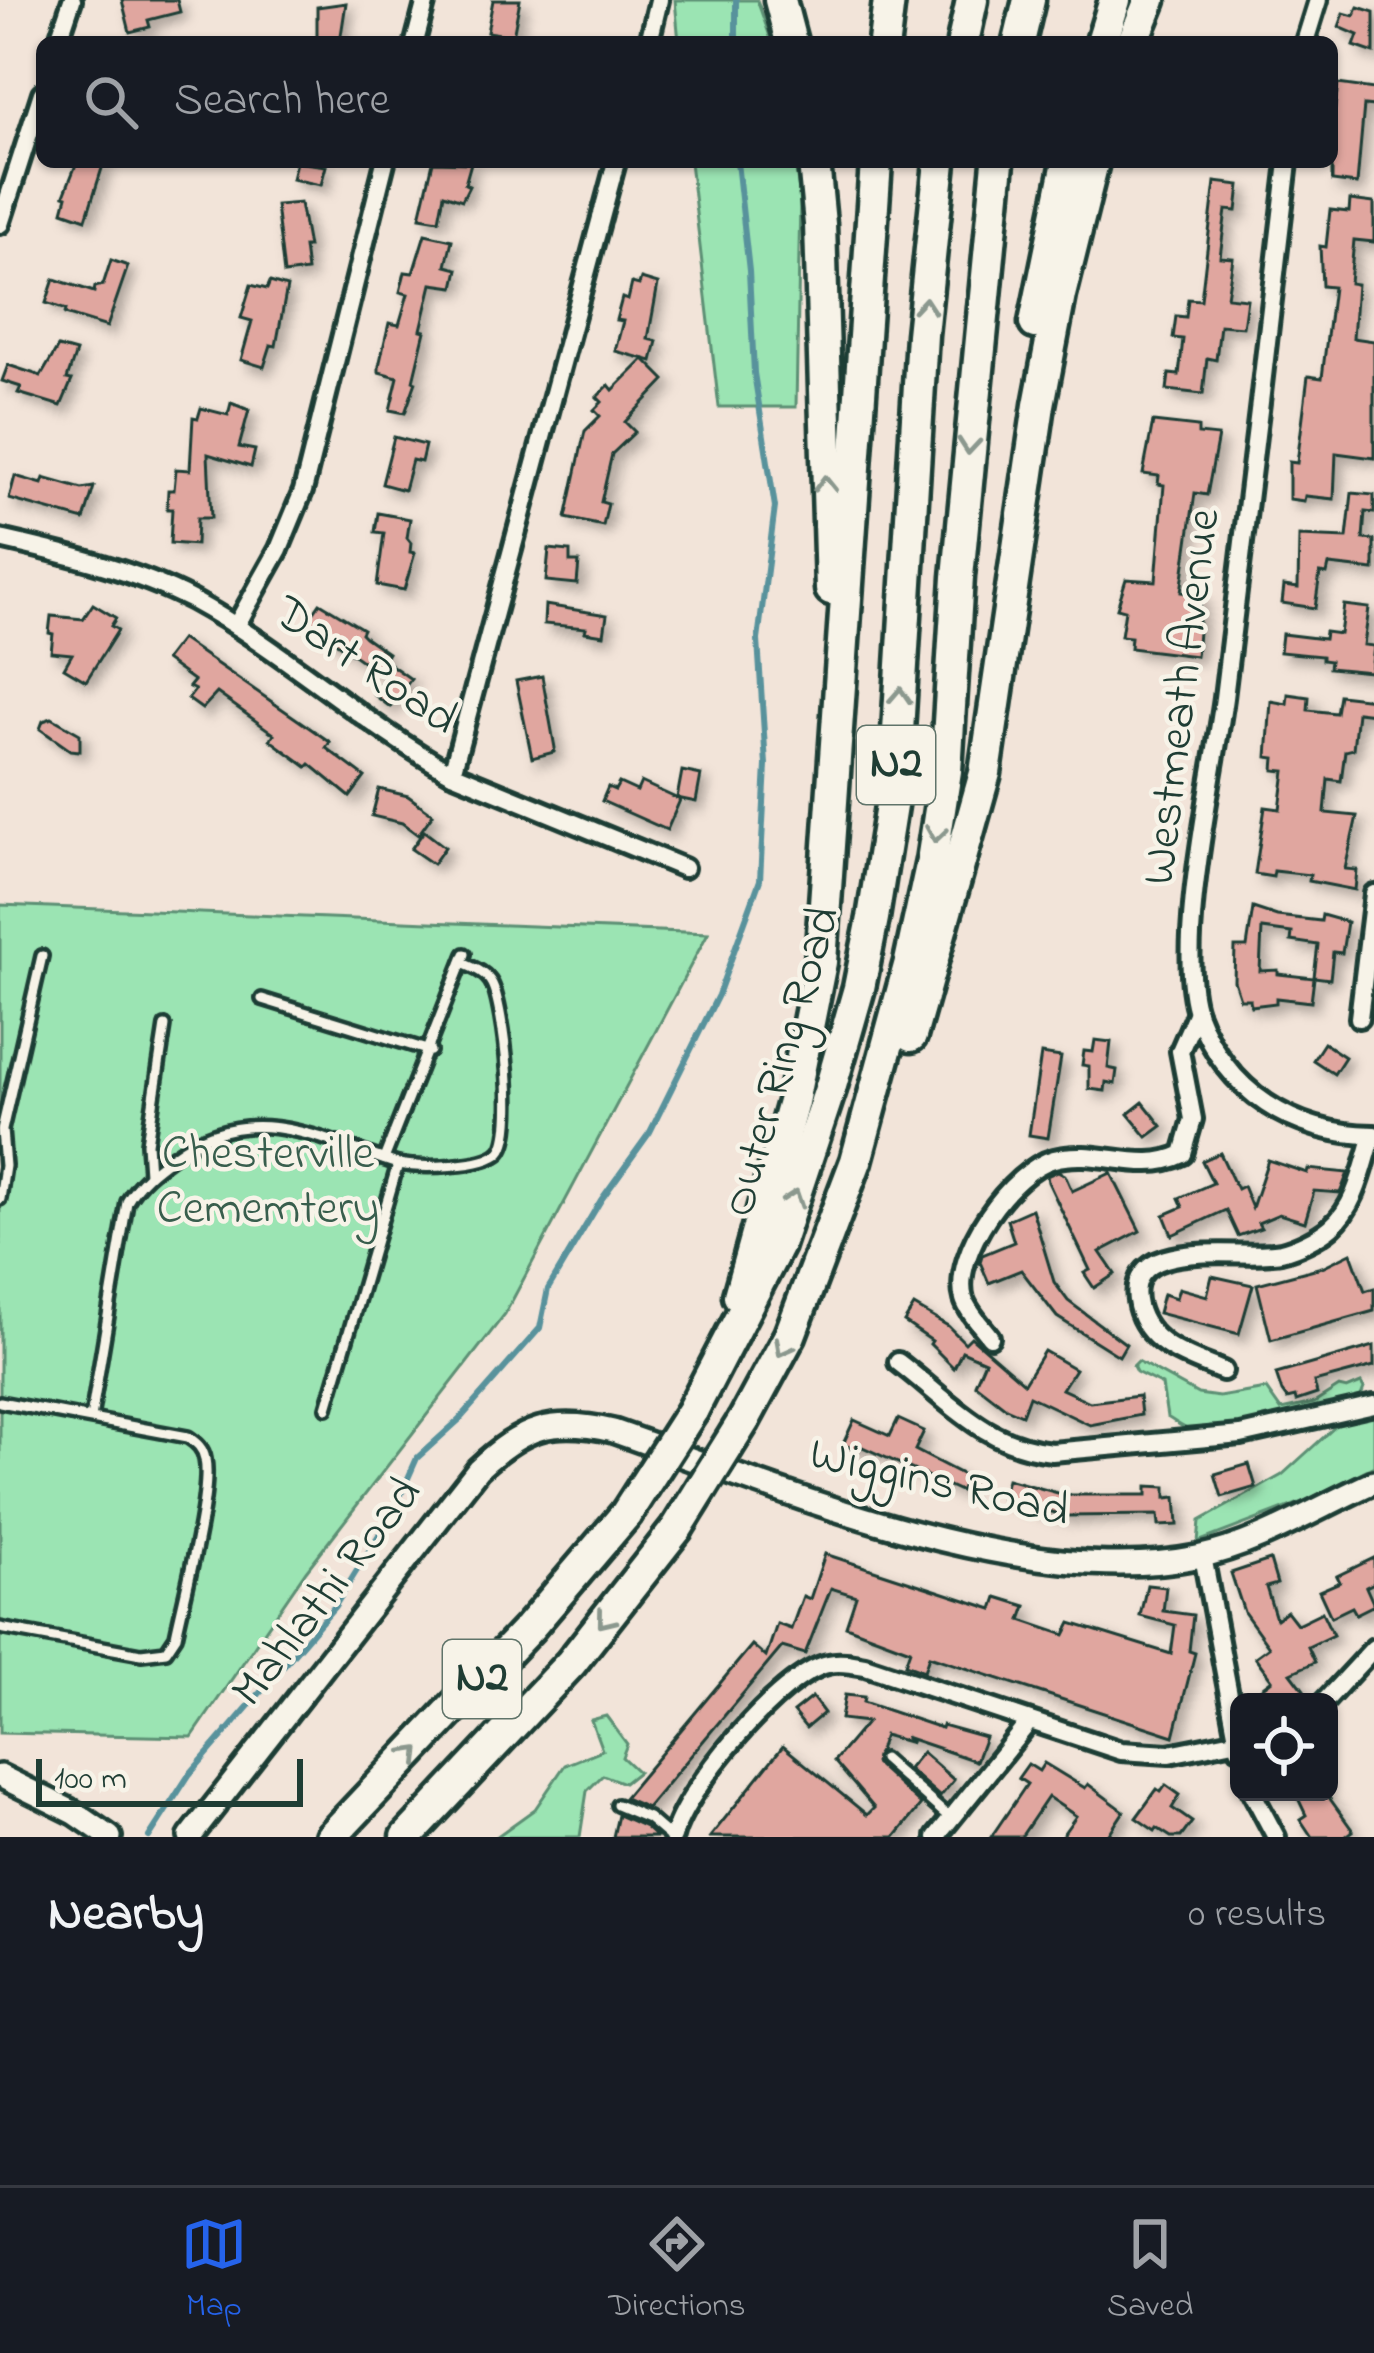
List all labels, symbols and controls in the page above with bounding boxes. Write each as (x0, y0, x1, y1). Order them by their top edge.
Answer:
search box (36, 36, 1338, 168)
icon: search (78, 69, 144, 135)
text: Search here (174, 69, 390, 135)
one-way arrow (911, 297, 937, 316)
one-way arrow (957, 436, 983, 455)
one-way arrow (813, 474, 839, 493)
street label: Westmeath Avenue (1125, 504, 1241, 889)
street label: Dart Road (258, 579, 471, 754)
one-way arrow (887, 686, 913, 705)
road number: N2 (857, 726, 935, 804)
one-way arrow (925, 824, 950, 844)
street label: Outer Ring Road (705, 898, 862, 1226)
park label: Chesterville Cememtery (156, 1120, 380, 1245)
one-way arrow (779, 1188, 804, 1209)
one-way arrow (774, 1336, 797, 1358)
street label: Wiggins Road (802, 1420, 1076, 1549)
street label: Mahlathi Road (216, 1463, 440, 1723)
one-way arrow (598, 1607, 619, 1629)
road number: N2 (443, 1640, 521, 1718)
map controls (1230, 1693, 1338, 1801)
button: locate (1230, 1693, 1338, 1801)
one-way arrow (399, 1746, 421, 1768)
scale bar (36, 1753, 303, 1806)
text: 100 m (54, 1756, 127, 1804)
text: Nearby (48, 1878, 204, 1953)
text: 0 results (1188, 1887, 1326, 1944)
tab: Map (181, 2211, 247, 2331)
tab: Directions (608, 2211, 746, 2331)
tab: Saved (1107, 2211, 1193, 2331)

